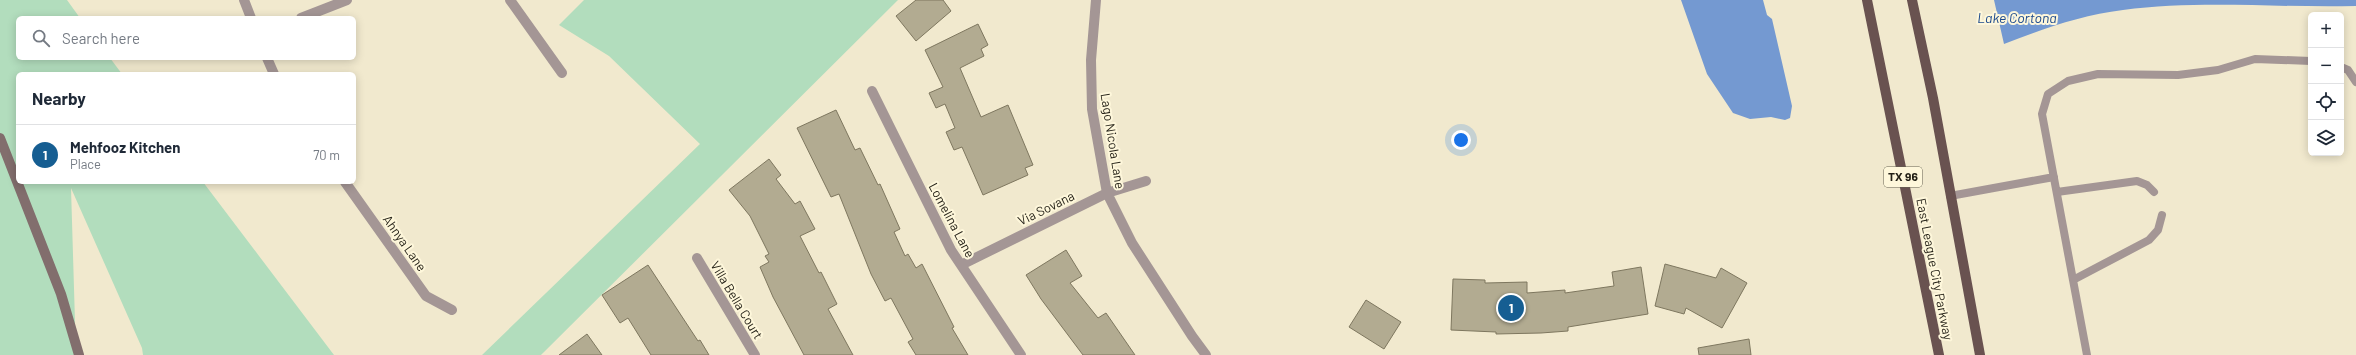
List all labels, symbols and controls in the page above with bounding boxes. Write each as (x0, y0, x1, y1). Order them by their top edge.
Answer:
water label: Lake Cortona (1977, 9, 2057, 26)
map controls (2308, 12, 2344, 156)
button: + (2308, 12, 2344, 48)
search box (16, 16, 356, 60)
icon: search (30, 27, 52, 49)
text: Search here (62, 29, 140, 47)
button: − (2308, 48, 2344, 84)
button: locate (2308, 84, 2344, 120)
text: Nearby (32, 88, 86, 108)
street label: Lago Nicola Lane (1098, 92, 1128, 190)
button: layers (2308, 120, 2344, 156)
your location (1451, 130, 1471, 150)
text: Mehfooz Kitchen (70, 138, 181, 156)
text: 1 (43, 147, 47, 163)
text: 70 m (313, 147, 340, 163)
text: Place (70, 156, 101, 172)
road number: TX 96 (1884, 167, 1922, 187)
street label: Lomelina Lane (926, 180, 978, 260)
street label: Via Sovana (1015, 187, 1077, 229)
street label: East League City Parkway (1913, 197, 1957, 341)
street label: Ahnya Lane (380, 212, 430, 274)
street label: Villa Bella Court (707, 258, 767, 342)
pin: 1 (1498, 293, 1524, 323)

